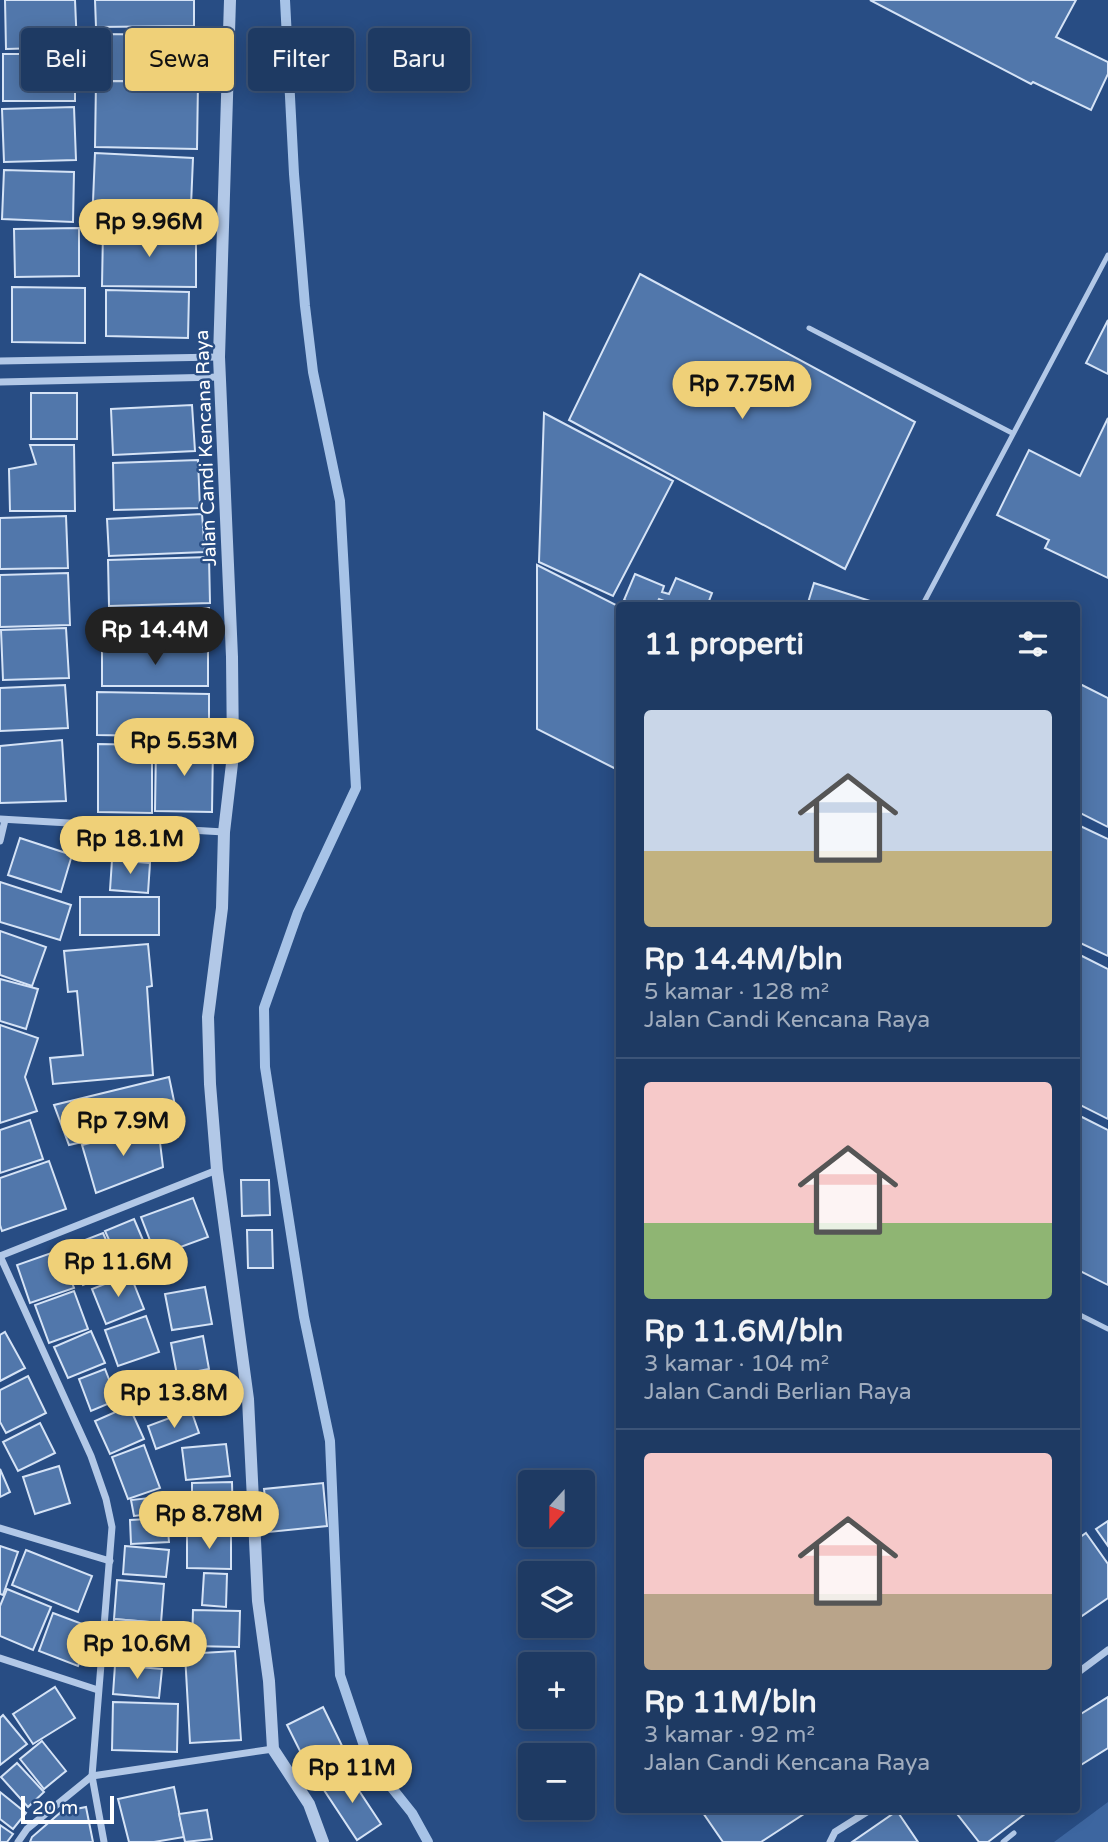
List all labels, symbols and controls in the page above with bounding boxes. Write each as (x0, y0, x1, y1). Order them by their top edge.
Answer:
chip: Beli (21, 28, 111, 91)
chip: Sewa (125, 28, 234, 91)
chip: Filter (248, 28, 354, 91)
chip: Baru (368, 28, 470, 91)
pin: Rp 9.96M (77, 200, 221, 259)
text: Rp 9.96M (95, 208, 203, 236)
street label: Jalan Candi Kencana Raya (191, 329, 221, 566)
pin: Rp 7.75M (670, 362, 814, 421)
text: Rp 7.75M (688, 370, 796, 398)
pin: Rp 14.4M (83, 608, 227, 667)
text: Rp 14.4M (101, 616, 209, 644)
icon: filters (1014, 625, 1052, 663)
text: 11 properti (644, 626, 804, 663)
pin: Rp 5.53M (112, 718, 256, 778)
text: Rp 5.53M (130, 727, 238, 755)
icon: home (785, 755, 911, 881)
pin: Rp 18.1M (58, 816, 202, 876)
text: Rp 18.1M (76, 825, 184, 853)
text: Rp 14.4M/bln (644, 941, 843, 978)
text: 5 kamar · 128 m² (644, 978, 829, 1006)
text: Jalan Candi Kencana Raya (644, 1006, 930, 1034)
pin: Rp 7.9M (58, 1098, 188, 1158)
text: Rp 7.9M (77, 1107, 169, 1135)
icon: home (785, 1127, 911, 1253)
pin: Rp 11.6M (46, 1240, 190, 1299)
text: Rp 11.6M (64, 1248, 172, 1276)
text: Rp 11.6M/bln (644, 1313, 843, 1350)
text: 3 kamar · 104 m² (644, 1350, 829, 1378)
pin: Rp 13.8M (102, 1370, 246, 1430)
text: Jalan Candi Berlian Raya (644, 1378, 912, 1406)
text: Rp 13.8M (120, 1379, 228, 1407)
north arrow (518, 1470, 595, 1547)
map controls (518, 1470, 595, 1820)
pin: Rp 8.78M (137, 1492, 281, 1551)
icon: home (785, 1498, 911, 1624)
text: Rp 8.78M (155, 1500, 263, 1528)
button: layers (518, 1561, 595, 1638)
pin: Rp 10.6M (65, 1622, 209, 1681)
text: Rp 10.6M (83, 1630, 191, 1658)
button: + (518, 1652, 595, 1729)
text: Rp 11M/bln (644, 1684, 817, 1721)
text: 3 kamar · 92 m² (644, 1721, 815, 1749)
button: − (518, 1743, 595, 1820)
pin: Rp 11M (295, 1745, 409, 1805)
text: Jalan Candi Kencana Raya (644, 1749, 930, 1777)
text: Rp 11M (308, 1754, 396, 1782)
scale bar (21, 1793, 114, 1825)
text: 20 m (32, 1797, 78, 1819)

